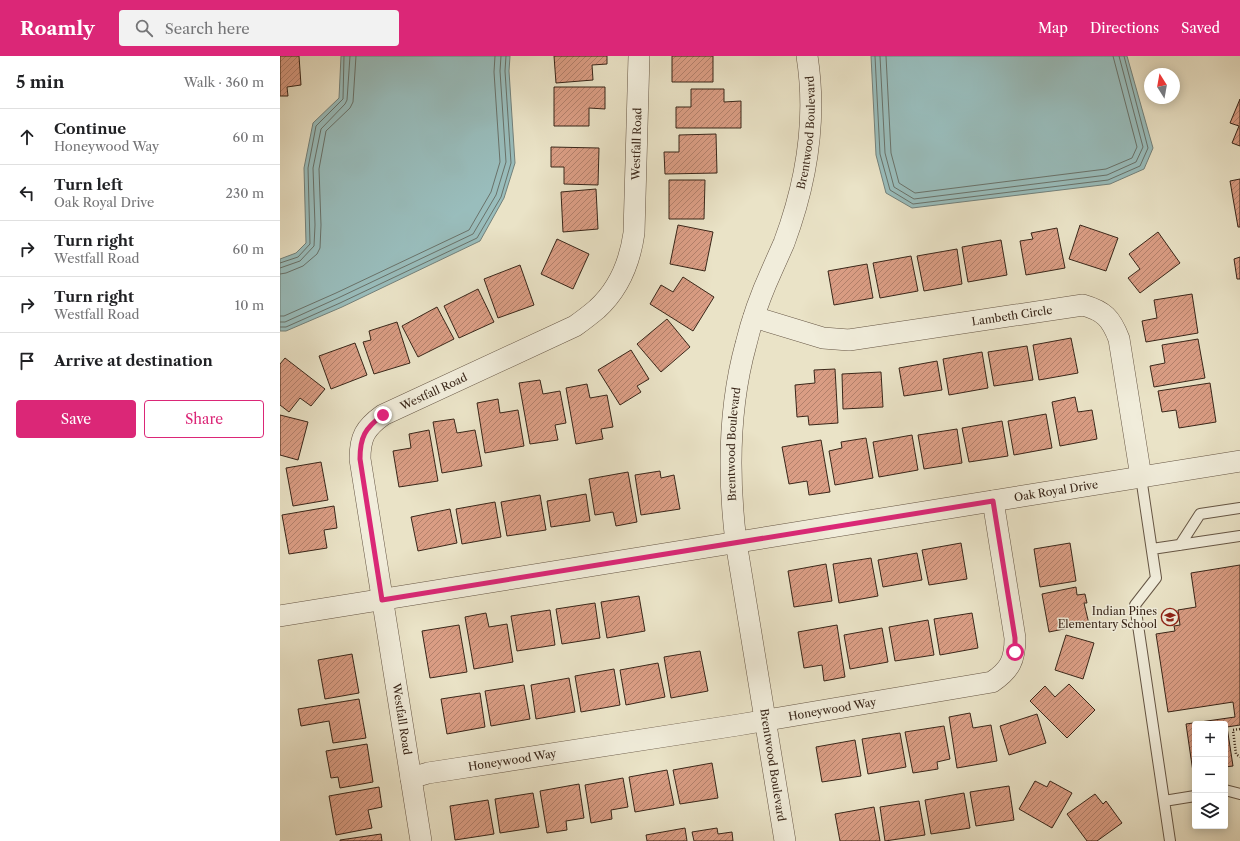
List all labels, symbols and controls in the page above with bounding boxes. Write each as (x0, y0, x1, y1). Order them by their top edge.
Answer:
search box (119, 10, 399, 46)
text: Roamly (20, 17, 95, 40)
icon: search (133, 17, 155, 39)
text: Search here (165, 19, 250, 38)
text: Map (1038, 19, 1068, 37)
text: Directions (1090, 19, 1159, 37)
text: Saved (1181, 19, 1220, 37)
north arrow (1144, 68, 1180, 104)
text: 5 min (16, 72, 64, 92)
text: Walk · 360 m (184, 74, 264, 90)
street label: Brentwood Boulevard (794, 75, 818, 191)
street label: Westfall Road (628, 107, 645, 181)
text: Continue (54, 119, 126, 138)
icon: ahead (16, 126, 38, 148)
text: 60 m (233, 129, 264, 145)
text: Honeywood Way (54, 138, 159, 154)
text: Turn left (54, 175, 123, 194)
icon: left (16, 182, 38, 204)
text: 230 m (226, 185, 264, 201)
text: Oak Royal Drive (54, 194, 154, 210)
text: Turn right (54, 231, 134, 250)
icon: right (16, 238, 38, 260)
text: 60 m (233, 241, 264, 257)
text: Westfall Road (54, 250, 139, 266)
text: Turn right (54, 287, 134, 306)
icon: right (16, 294, 38, 316)
text: 10 m (235, 297, 264, 313)
street label: Lambeth Circle (971, 303, 1053, 329)
text: Westfall Road (54, 306, 139, 322)
icon: arrive (16, 350, 38, 372)
text: Arrive at destination (54, 351, 213, 370)
street label: Westfall Road (397, 370, 470, 414)
street label: Brentwood Boulevard (724, 386, 744, 502)
button: Save (16, 400, 136, 438)
button: Share (144, 400, 264, 438)
route end (374, 406, 392, 424)
street label: Oak Royal Drive (1013, 477, 1099, 504)
place label: Indian Pines Elementary School (1058, 604, 1158, 631)
school or university icon: Indian Pines Elementary School (1160, 607, 1180, 627)
route start (1006, 643, 1024, 661)
street label: Westfall Road (389, 681, 415, 756)
street label: Honeywood Way (787, 695, 878, 723)
street label: Brentwood Boulevard (757, 708, 789, 823)
map controls (1192, 721, 1228, 829)
button: + (1192, 721, 1228, 757)
street label: Honeywood Way (467, 746, 558, 774)
button: − (1192, 757, 1228, 793)
button: layers (1192, 793, 1228, 829)

